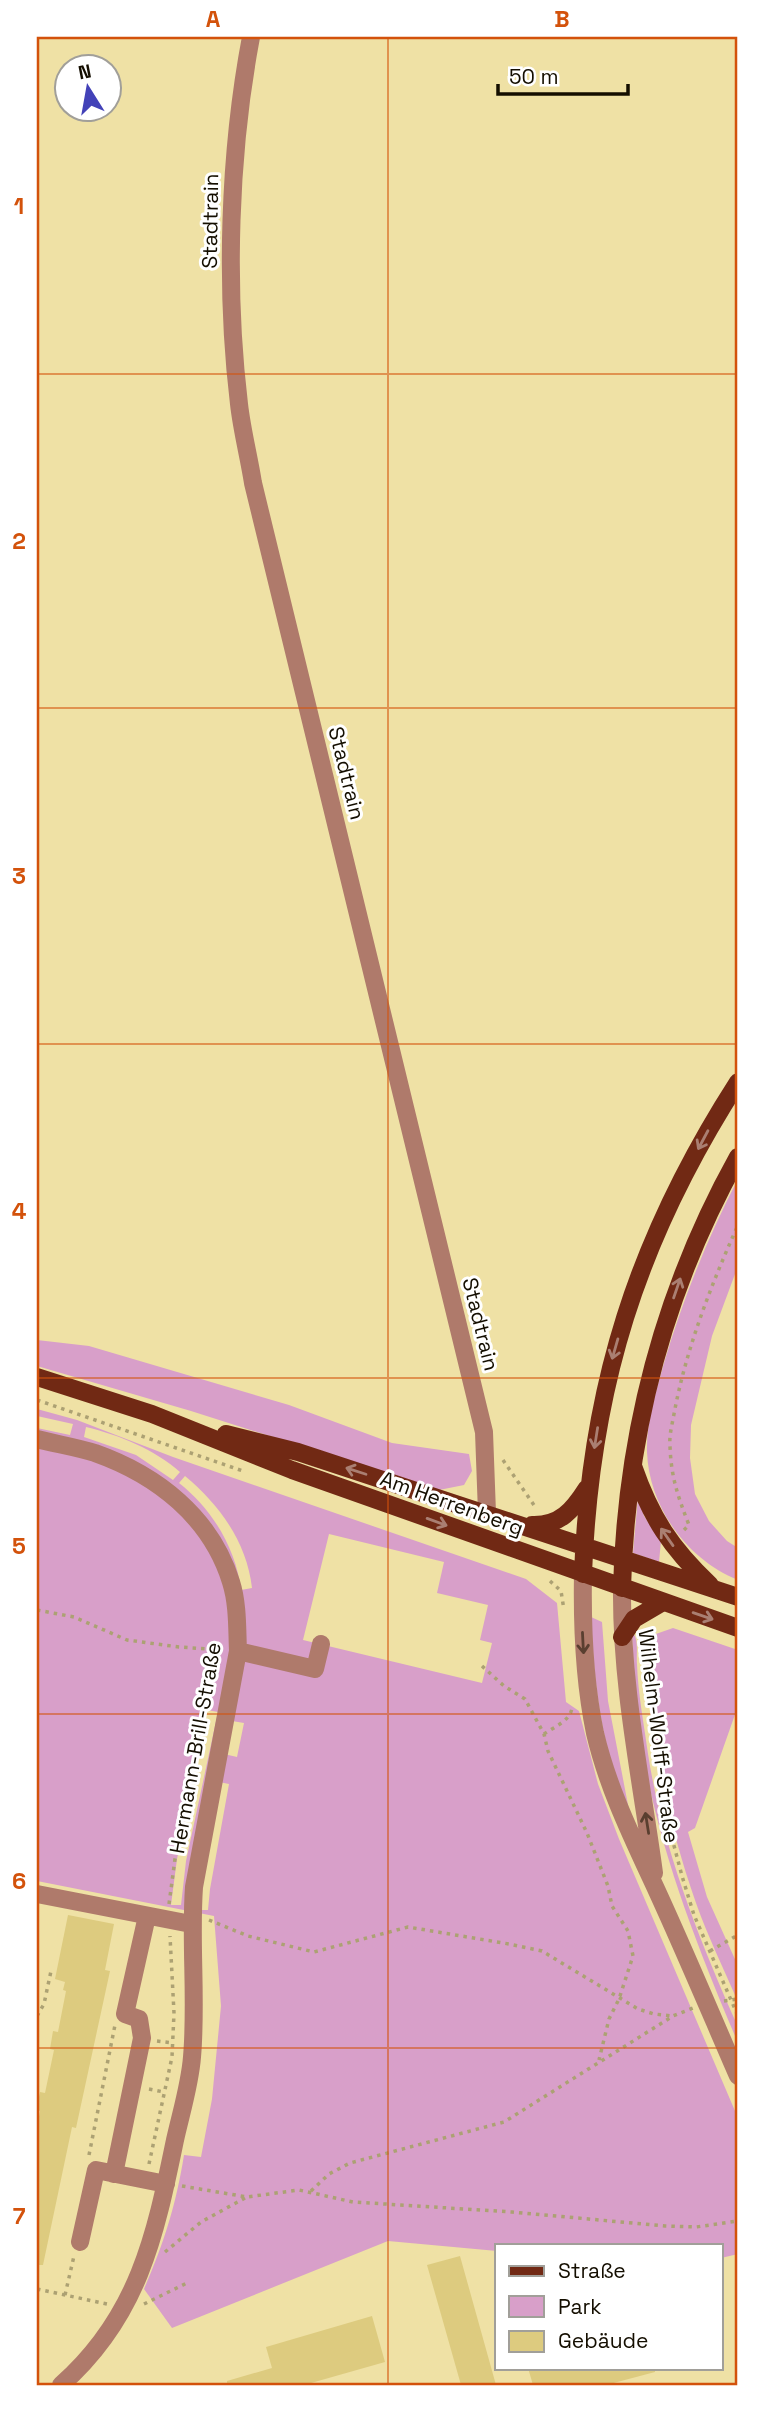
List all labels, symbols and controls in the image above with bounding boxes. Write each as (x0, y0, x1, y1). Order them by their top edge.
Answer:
text: A (206, 4, 221, 34)
text: B (554, 4, 570, 34)
north arrow (52, 52, 122, 122)
scale bar (498, 52, 628, 96)
text: N (76, 58, 93, 85)
text: 50 m (509, 63, 559, 90)
street label: Stadtrain (196, 173, 224, 269)
text: 1 (14, 191, 24, 221)
text: 2 (12, 526, 26, 556)
street label: Stadtrain (322, 724, 372, 822)
text: 3 (12, 861, 26, 891)
one-way arrow (695, 1129, 709, 1150)
text: 4 (12, 1196, 27, 1226)
street label: Stadtrain (456, 1275, 506, 1373)
one-way arrow (672, 1277, 684, 1299)
one-way arrow (608, 1338, 621, 1360)
one-way arrow (589, 1426, 602, 1449)
one-way arrow (345, 1464, 367, 1476)
street label: Am Herrenberg (377, 1465, 527, 1541)
one-way arrow (425, 1517, 447, 1529)
one-way arrow (660, 1528, 674, 1547)
text: 5 (12, 1531, 26, 1561)
one-way arrow (692, 1610, 714, 1623)
street label: Wilhelm-Wolff-Straße (632, 1627, 686, 1845)
one-way arrow (577, 1631, 590, 1654)
street label: Hermann-Brill-Straße (163, 1640, 227, 1856)
one-way arrow (640, 1812, 653, 1835)
text: 6 (12, 1866, 26, 1896)
text: 7 (13, 2201, 26, 2231)
legend (495, 2244, 722, 2370)
text: Straße (558, 2257, 626, 2284)
text: Park (558, 2293, 602, 2320)
text: Gebäude (558, 2327, 648, 2354)

